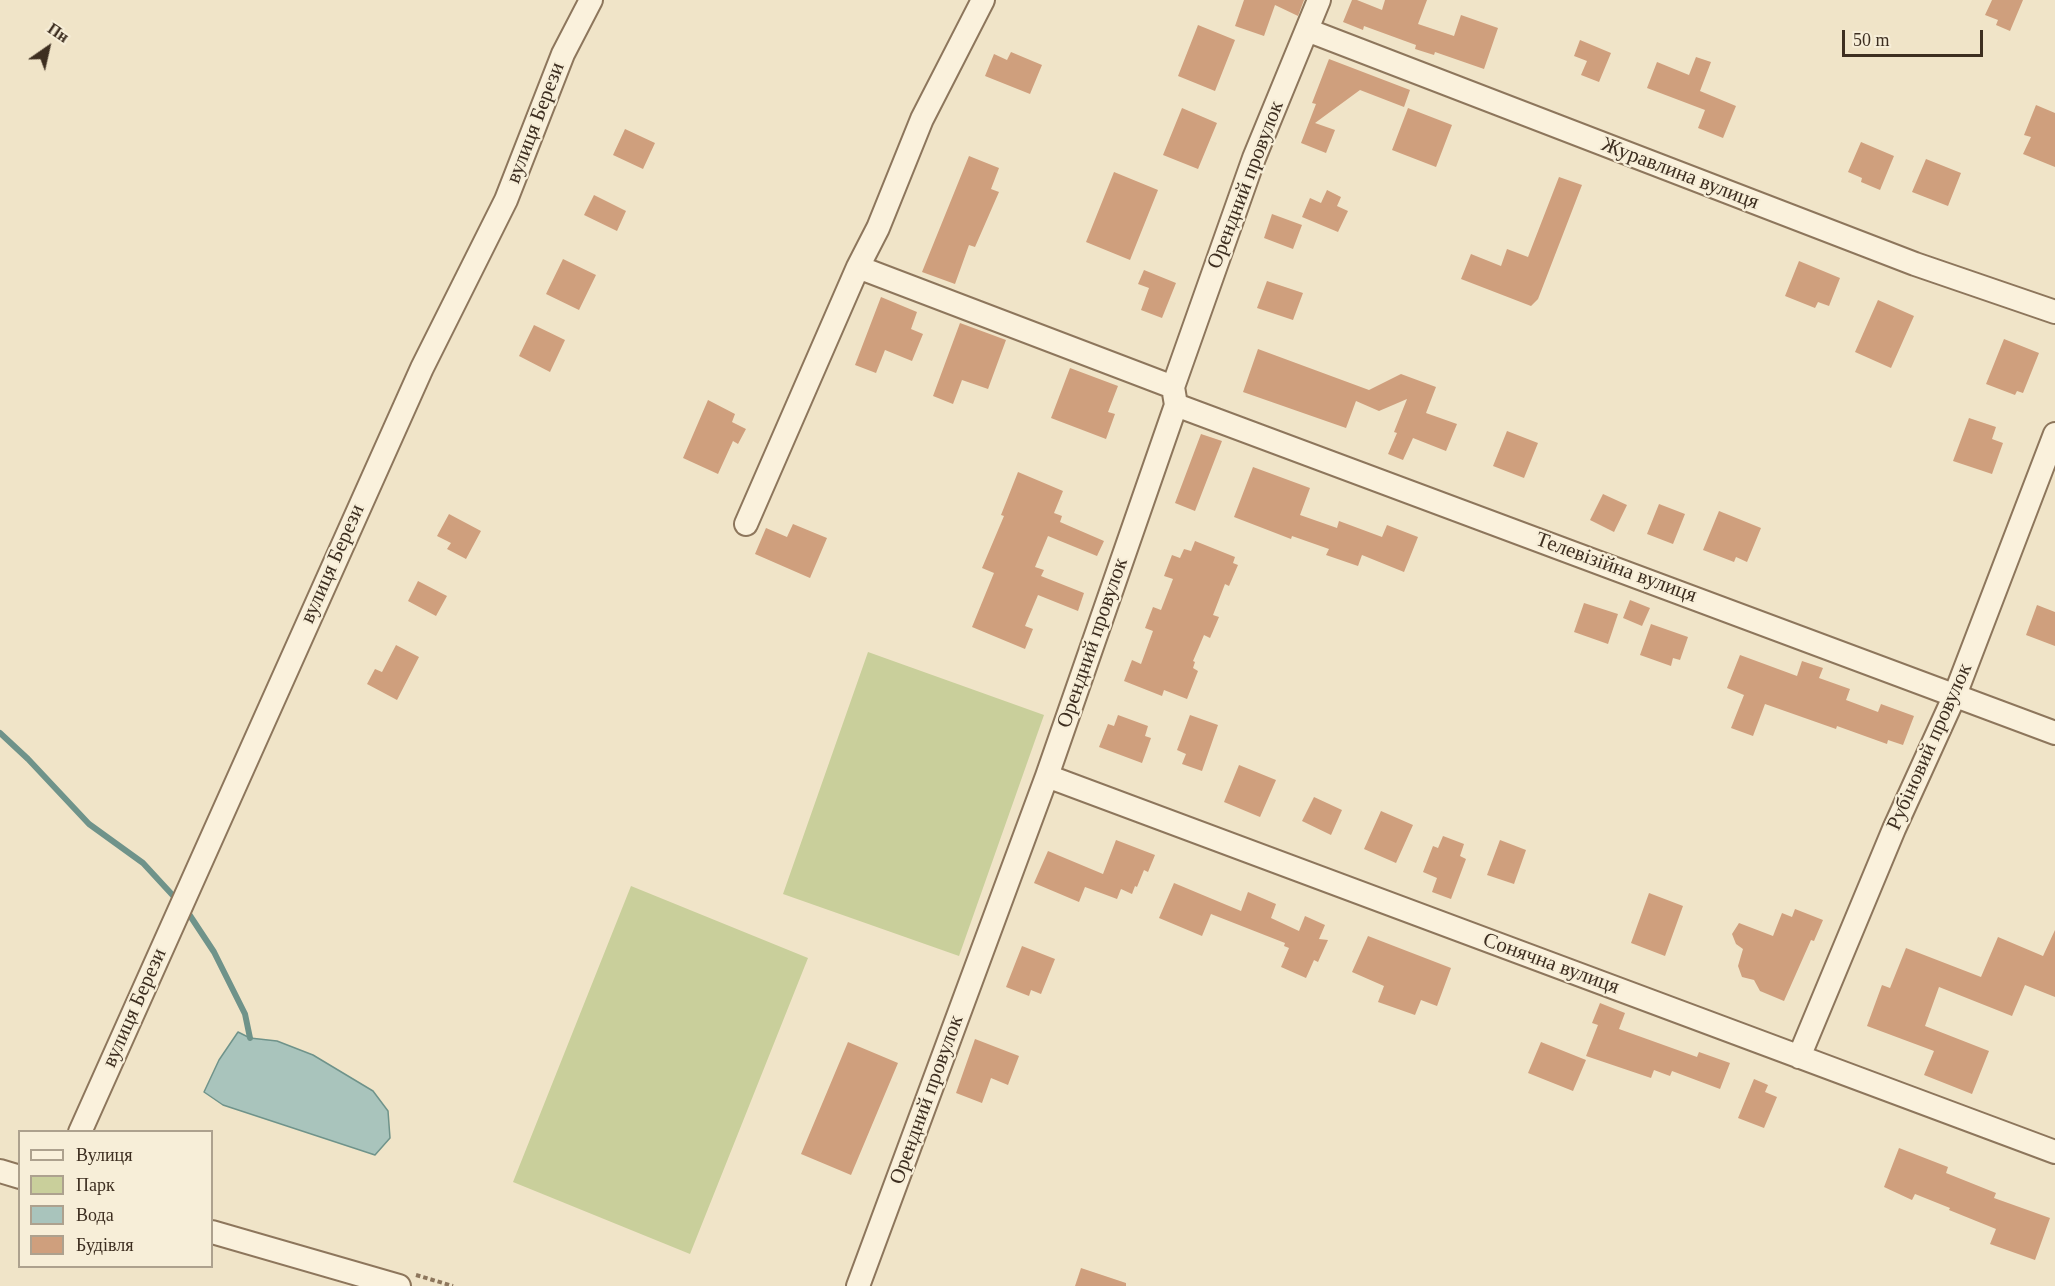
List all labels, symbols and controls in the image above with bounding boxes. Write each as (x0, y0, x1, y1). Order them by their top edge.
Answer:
north arrow (18, 18, 78, 78)
scale bar (1845, 18, 1986, 56)
text: Пн (45, 20, 72, 46)
text: 50 m (1853, 30, 1890, 50)
street label: вулиця Берези (501, 59, 571, 187)
street label: Орендний провулок (1202, 97, 1290, 273)
street label: Журавлина вулиця (1598, 132, 1762, 216)
street label: вулиця Берези (296, 501, 370, 627)
street label: Телевізійна вулиця (1532, 527, 1700, 609)
street label: Орендний провулок (1052, 555, 1134, 731)
street label: Рубіновий провулок (1882, 660, 1978, 834)
street label: Сонячна вулиця (1479, 928, 1623, 1000)
street label: вулиця Берези (98, 945, 172, 1071)
street label: Орендний провулок (885, 1012, 969, 1188)
legend (18, 1130, 213, 1268)
text: Вулиця (76, 1145, 133, 1165)
text: Парк (76, 1175, 115, 1195)
text: Вода (76, 1205, 114, 1225)
text: Будівля (76, 1235, 133, 1255)

